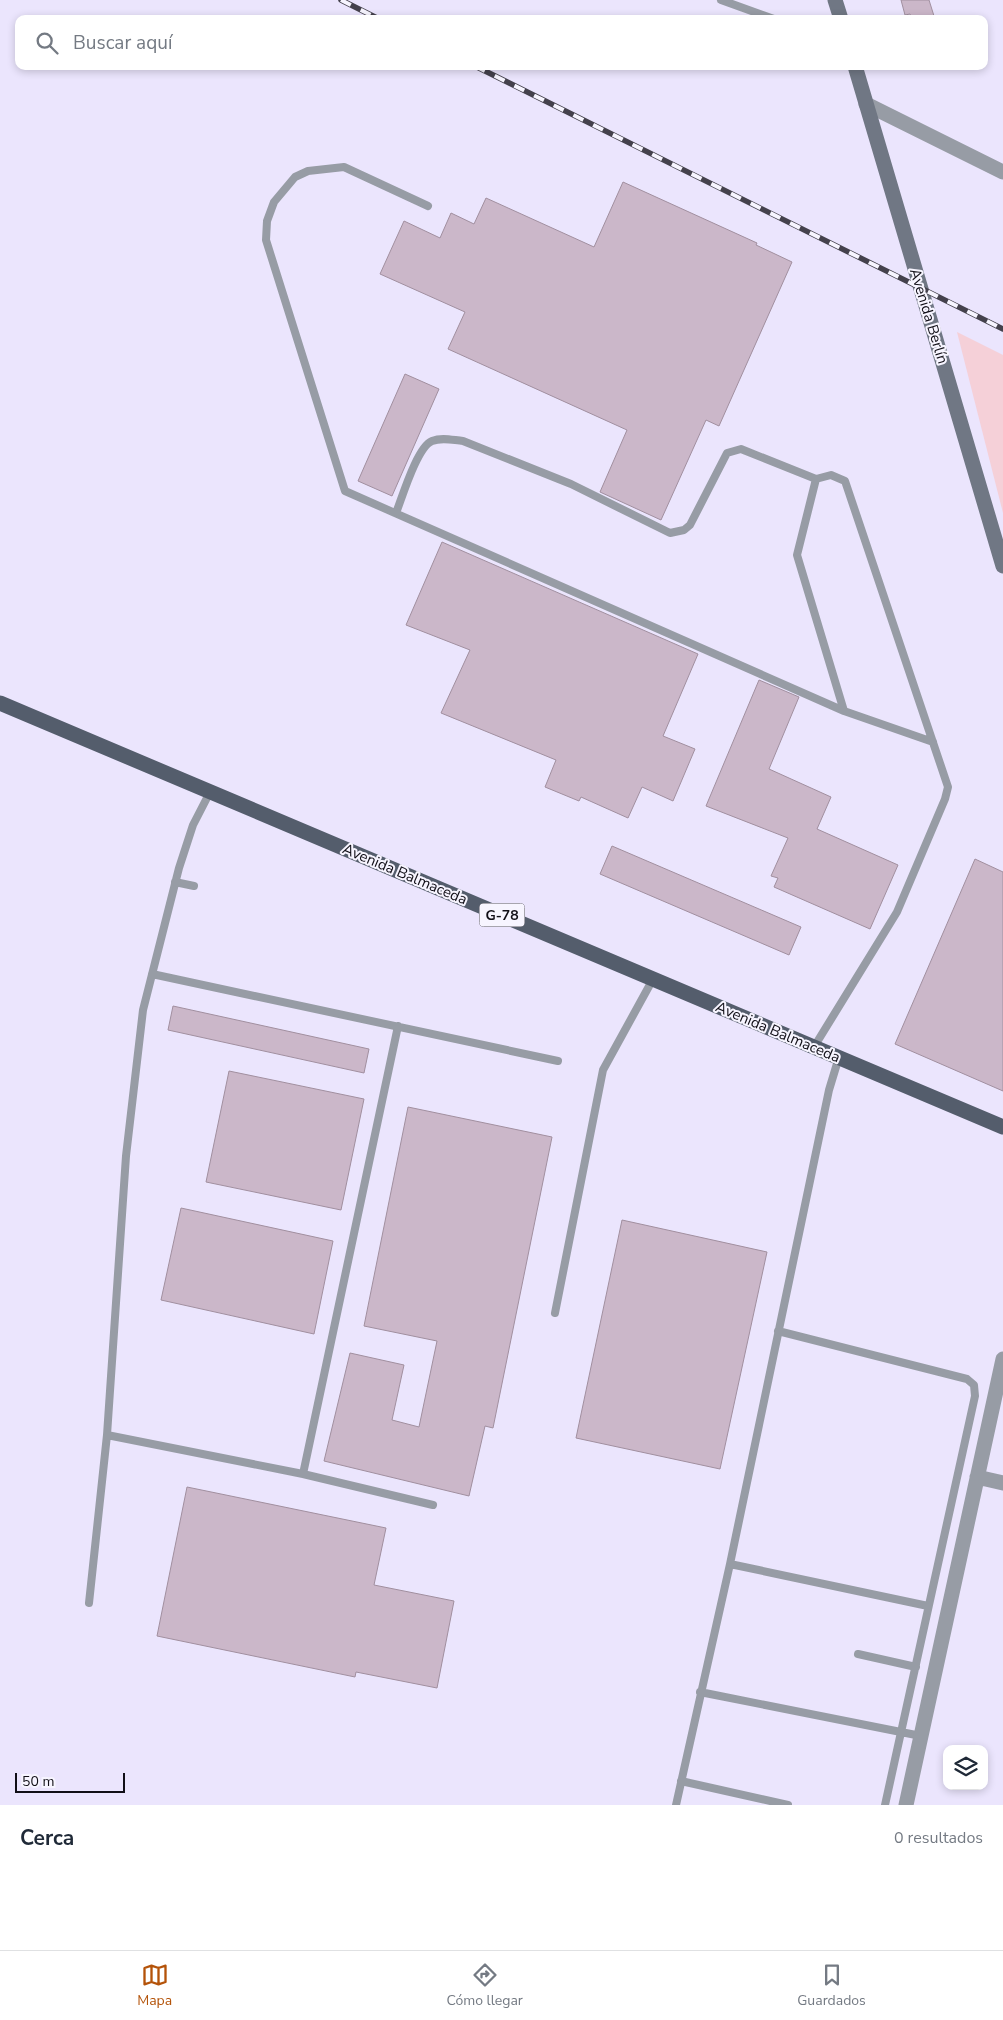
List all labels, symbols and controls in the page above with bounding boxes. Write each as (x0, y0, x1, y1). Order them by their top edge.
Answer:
search box (15, 15, 988, 70)
icon: search (33, 29, 61, 57)
text: Buscar aquí (73, 30, 172, 56)
street label: Avenida Berlín (905, 266, 953, 366)
street label: Avenida Balmaceda (340, 839, 470, 909)
road number: G-78 (480, 904, 524, 926)
street label: Avenida Balmaceda (713, 997, 843, 1067)
map controls (943, 1745, 988, 1790)
button: layers (943, 1745, 988, 1790)
scale bar (15, 1770, 125, 1793)
text: 50 m (22, 1772, 54, 1791)
text: Cerca (20, 1824, 74, 1852)
text: 0 resultados (894, 1827, 983, 1849)
tab: Mapa (137, 1961, 172, 2010)
tab: Cómo llegar (446, 1961, 523, 2010)
tab: Guardados (797, 1961, 866, 2010)

